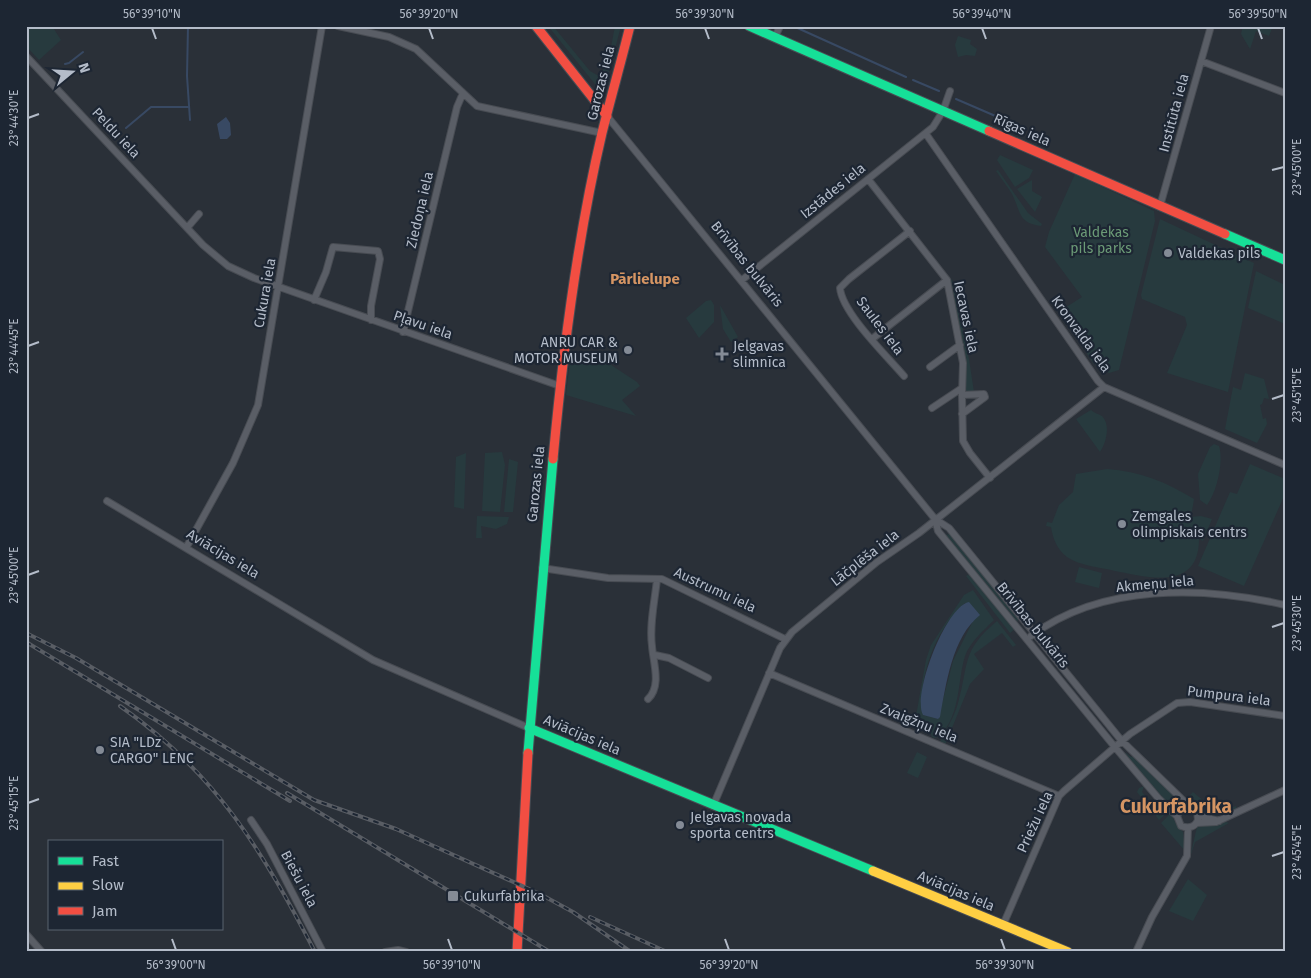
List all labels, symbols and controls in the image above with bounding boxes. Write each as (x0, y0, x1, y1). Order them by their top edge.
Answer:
text: 56°39'10"N (123, 7, 181, 21)
text: 56°39'20"N (400, 7, 458, 21)
text: 56°39'30"N (676, 7, 734, 21)
text: 56°39'40"N (953, 7, 1011, 21)
text: 56°39'50"N (1229, 7, 1287, 21)
street label: Garozas iela (584, 44, 618, 122)
north arrow (48, 48, 98, 98)
text: N (74, 61, 93, 75)
street label: Institūta iela (1155, 72, 1193, 154)
text: 23°44'30"E (7, 90, 21, 146)
street label: Peldu iela (88, 104, 144, 162)
street label: Rīgas iela (991, 110, 1053, 150)
text: 23°45'00"E (1290, 138, 1304, 196)
street label: Izstādes iela (797, 160, 869, 222)
street label: Ziedoņa iela (403, 170, 438, 250)
street label: Brīvības bulvāris (707, 218, 787, 311)
park label: Valdekas pils parks (1070, 224, 1132, 257)
place label: Valdekas pils (1178, 245, 1261, 262)
marker: Valdekas pils (1162, 247, 1174, 259)
street label: Cukura iela (251, 257, 279, 329)
district label: Pārlielupe (610, 270, 680, 288)
street label: Iecavas iela (950, 279, 982, 355)
street label: Kronvalda iela (1047, 292, 1115, 376)
street label: Saules iela (853, 294, 907, 358)
street label: Pļavu iela (391, 307, 455, 344)
text: 23°44'45"E (7, 318, 21, 374)
place label: ANRU CAR & MOTOR MUSEUM (514, 334, 618, 367)
place label: Jelgavas slimnīca (733, 338, 786, 371)
marker: ANRU CAR & MOTOR MUSEUM (622, 344, 634, 356)
marker: Jelgavas slimnīca (715, 347, 729, 361)
text: 23°45'15"E (1290, 368, 1304, 422)
street label: Garozas iela (524, 445, 548, 523)
place label: Zemgales olimpiskais centrs (1132, 508, 1247, 541)
marker: Zemgales olimpiskais centrs (1116, 518, 1128, 530)
street label: Aviācijas iela (183, 526, 263, 582)
street label: Lāčplēša iela (827, 526, 903, 590)
text: 23°45'00"E (7, 546, 21, 604)
street label: Austrumu iela (671, 564, 759, 616)
street label: Akmeņu iela (1115, 572, 1195, 597)
street label: Brīvības bulvāris (993, 579, 1073, 672)
text: 23°45'30"E (1290, 595, 1304, 651)
street label: Pumpura iela (1186, 682, 1272, 710)
street label: Zvaigžņu iela (877, 700, 960, 747)
street label: Aviācijas iela (541, 711, 623, 759)
place label: SIA "LDz CARGO" LENC (110, 734, 194, 767)
marker: SIA "LDz CARGO" LENC (94, 744, 106, 756)
text: 23°45'15"E (7, 776, 21, 830)
street label: Priežu iela (1013, 789, 1057, 855)
district label: Cukurfabrika (1120, 795, 1232, 818)
place label: Jelgavas novada sporta centrs (690, 809, 791, 842)
marker: Jelgavas novada sporta centrs (674, 819, 686, 831)
text: 23°45'45"E (1290, 824, 1304, 880)
legend (48, 840, 222, 930)
street label: Biešu iela (277, 848, 321, 910)
text: Fast (92, 852, 119, 870)
street label: Aviācijas iela (915, 867, 997, 915)
text: Slow (92, 876, 124, 894)
place label: Cukurfabrika (464, 888, 545, 905)
marker: Cukurfabrika (446, 889, 460, 903)
text: Jam (92, 902, 118, 920)
text: 56°39'00"N (146, 958, 206, 972)
text: 56°39'10"N (423, 958, 481, 972)
text: 56°39'20"N (700, 958, 758, 972)
text: 56°39'30"N (976, 958, 1034, 972)

